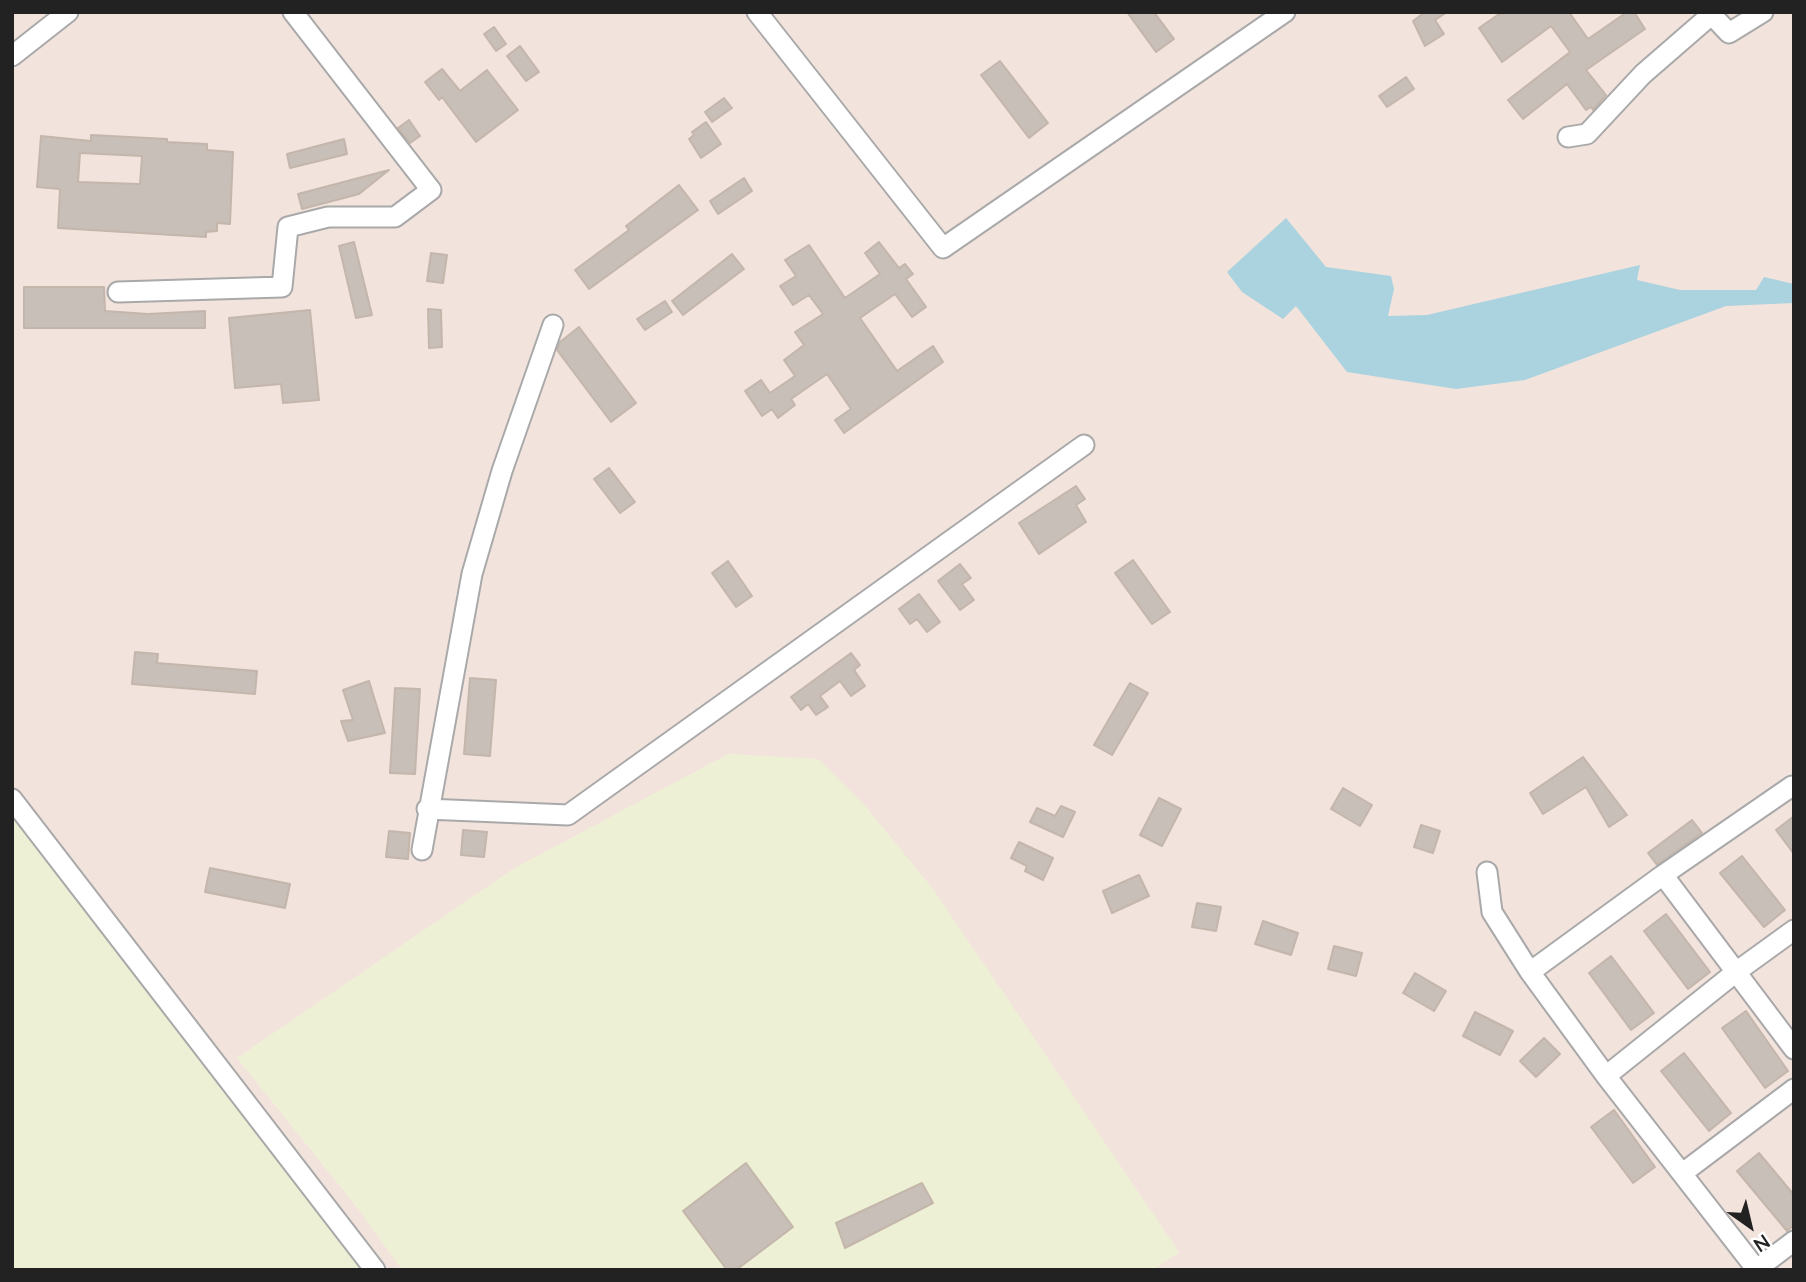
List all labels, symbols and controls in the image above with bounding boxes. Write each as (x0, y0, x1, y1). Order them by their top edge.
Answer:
north arrow (1715, 1191, 1785, 1261)
text: N (1750, 1230, 1775, 1257)

